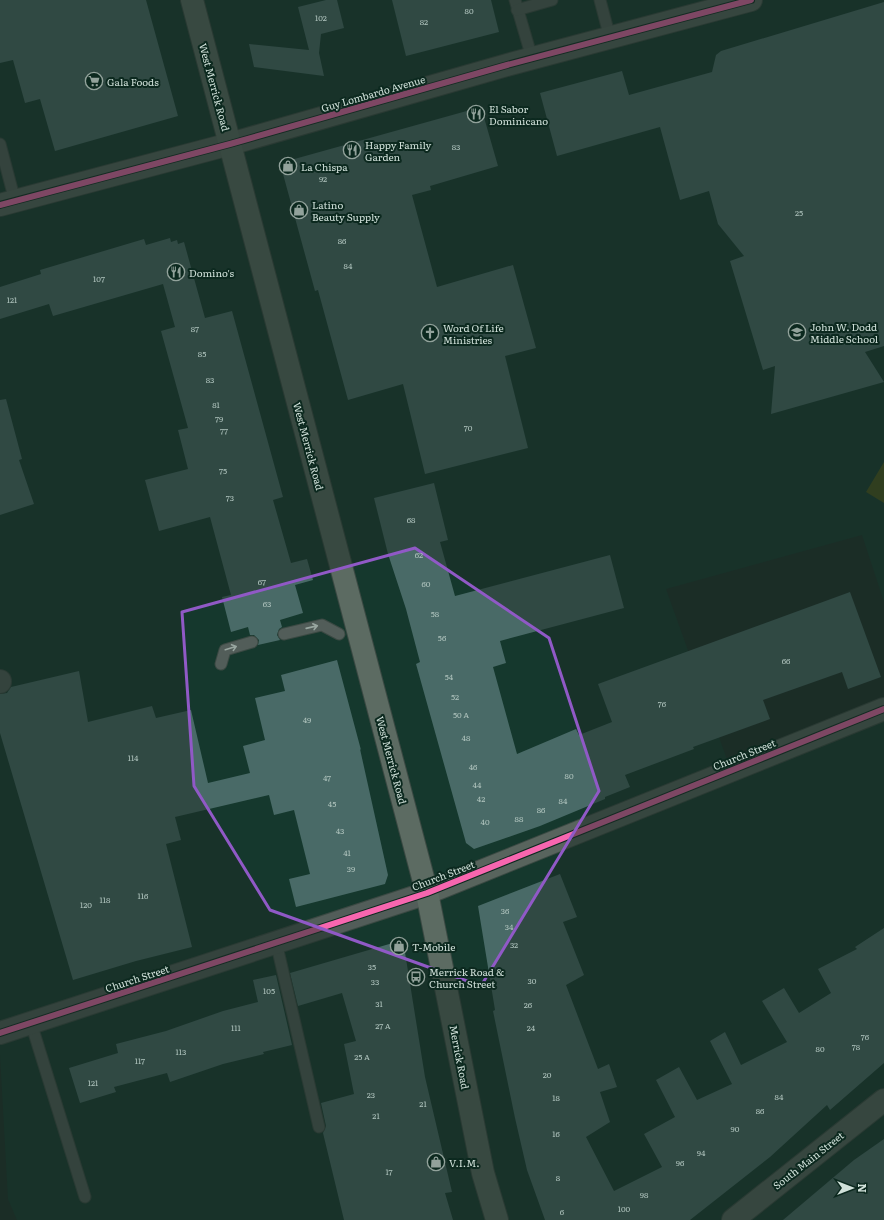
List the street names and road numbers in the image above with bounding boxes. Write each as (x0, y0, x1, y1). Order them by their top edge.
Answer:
street label: West Merrick Road (196, 41, 234, 133)
street label: Guy Lombardo Avenue (319, 71, 427, 115)
street label: West Merrick Road (290, 400, 328, 492)
street label: West Merrick Road (373, 714, 411, 806)
street label: Church Street (710, 735, 778, 773)
street label: Church Street (409, 856, 477, 894)
street label: Church Street (103, 961, 171, 995)
street label: Merrick Road (446, 1024, 474, 1090)
street label: South Main Street (769, 1128, 847, 1192)

